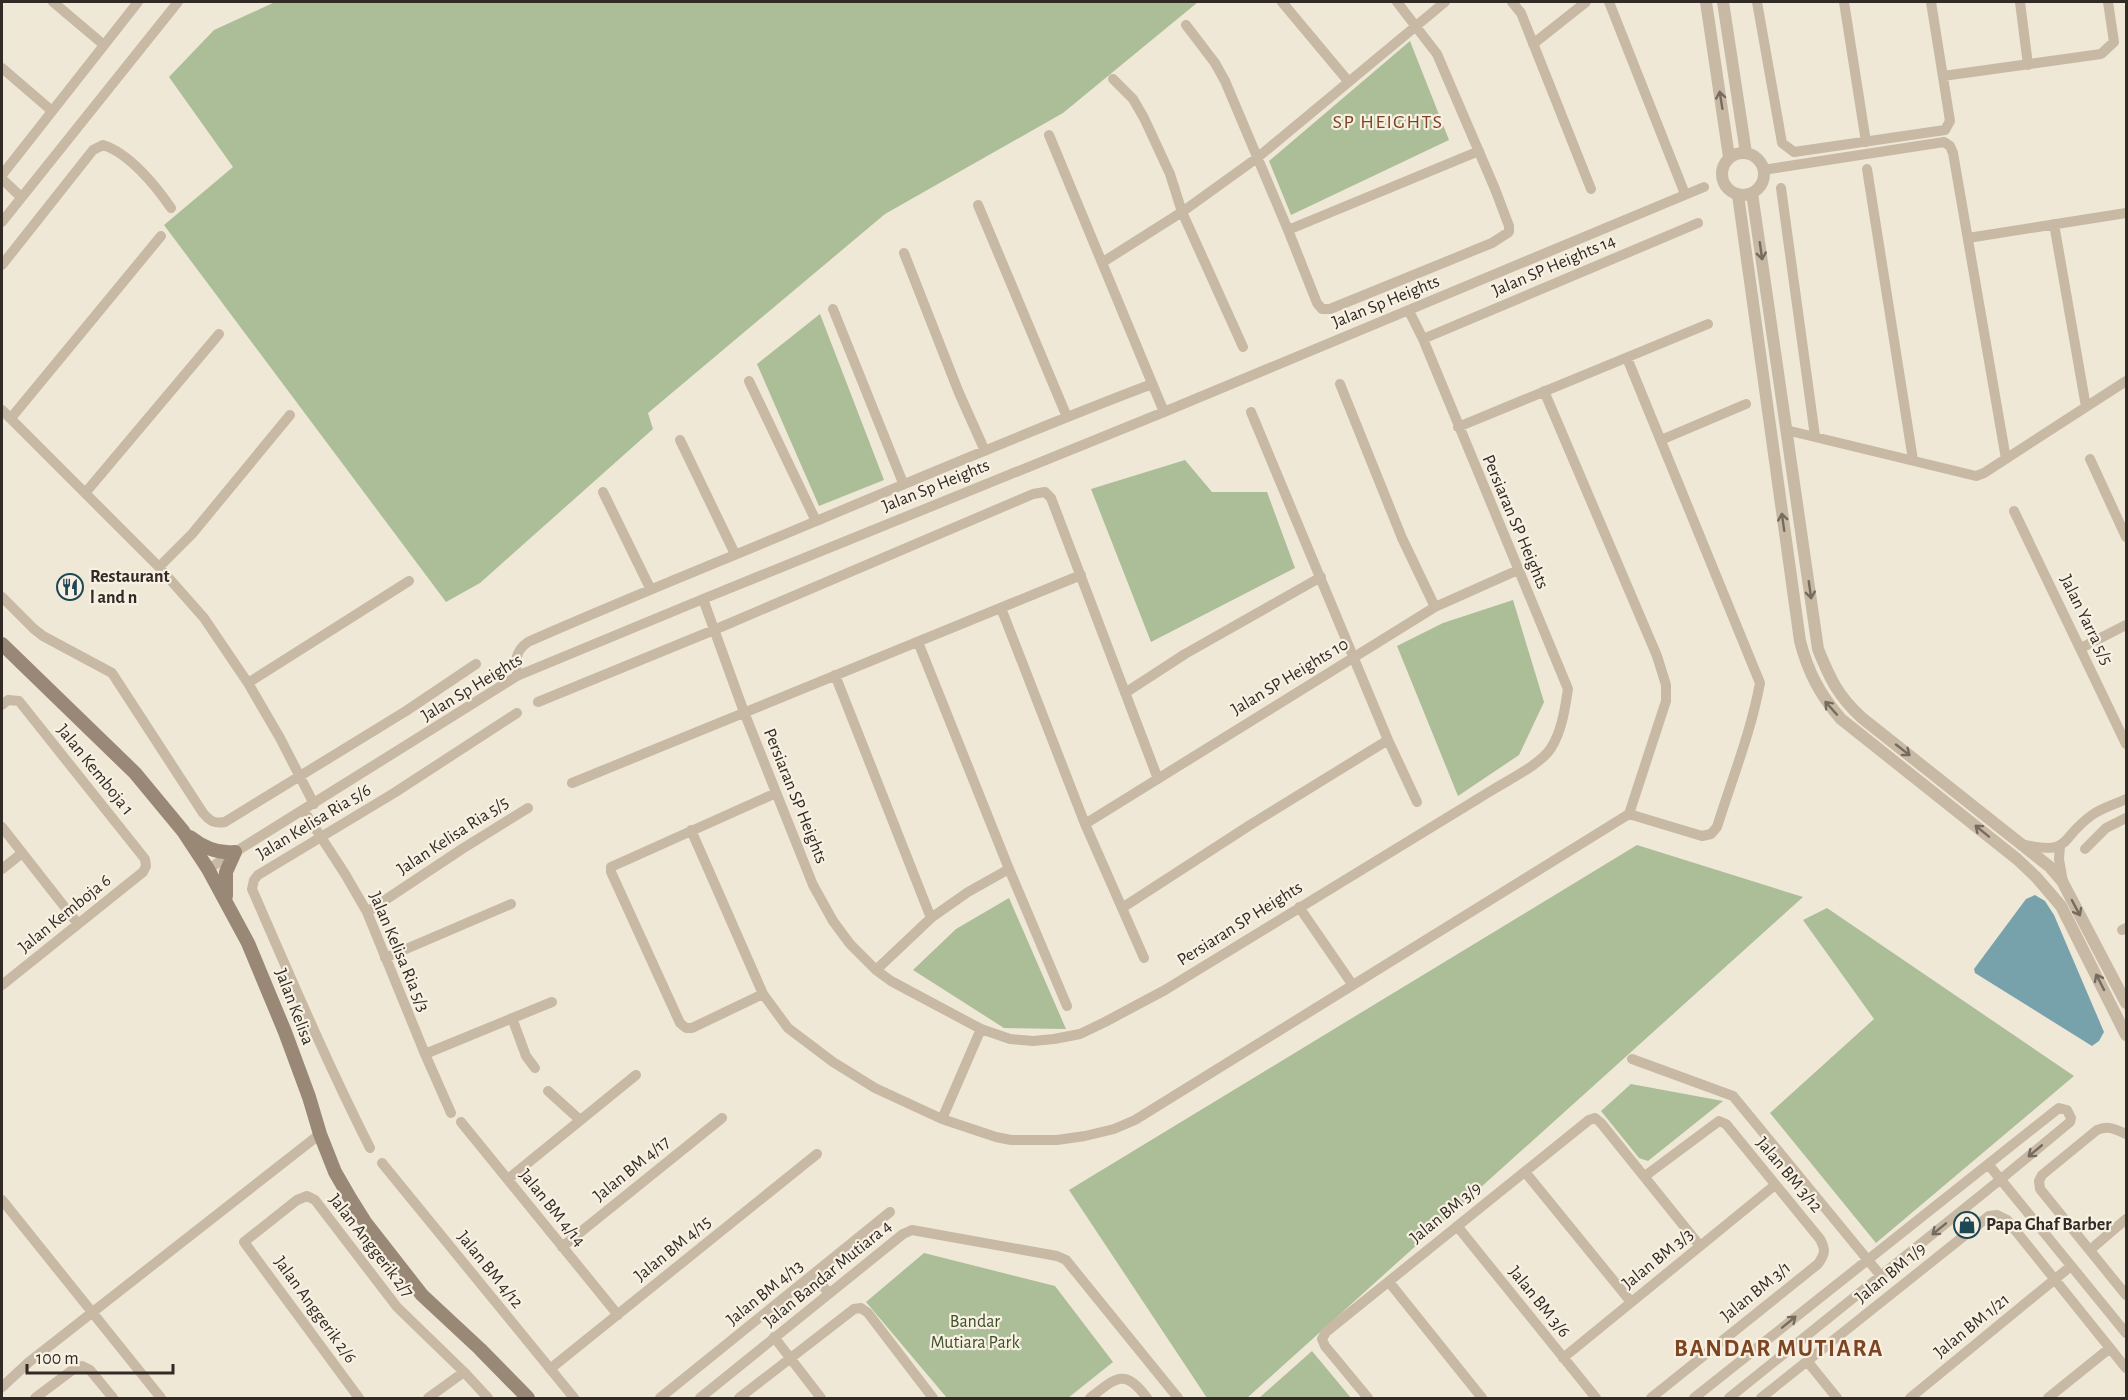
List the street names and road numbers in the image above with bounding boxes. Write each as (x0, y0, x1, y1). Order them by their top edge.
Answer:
street label: Jalan SP Heights 14 (1490, 232, 1619, 300)
street label: Jalan Sp Heights (1330, 272, 1442, 332)
street label: Persiaran SP Heights (1479, 452, 1551, 592)
street label: Jalan Sp Heights (880, 456, 992, 516)
street label: Jalan Yarra 5/5 (2056, 572, 2116, 668)
street label: Jalan SP Heights 10 (1228, 635, 1352, 719)
street label: Jalan Sp Heights (418, 651, 526, 725)
street label: Jalan Kemboja 1 (53, 721, 137, 819)
street label: Persiaran SP Heights (760, 726, 830, 866)
street label: Jalan Kelisa Ria 5/6 (254, 781, 374, 863)
street label: Jalan Kelisa Ria 5/5 (394, 793, 512, 879)
street label: Jalan Kemboja 6 (15, 871, 115, 957)
street label: Persiaran SP Heights (1174, 878, 1306, 970)
street label: Jalan Kelisa Ria 5/3 (366, 889, 432, 1015)
street label: Jalan Kelisa (271, 966, 317, 1048)
street label: Jalan BM 4/17 (590, 1133, 674, 1205)
street label: Jalan BM 3/12 (1752, 1134, 1826, 1216)
street label: Jalan BM 4/14 (515, 1166, 589, 1250)
street label: Jalan BM 3/9 (1407, 1179, 1485, 1247)
street label: Jalan Anggerik 2/7 (325, 1191, 417, 1301)
street label: Jalan BM 4/15 (631, 1213, 715, 1285)
street label: Jalan Bandar Mutiara 4 (761, 1217, 896, 1331)
street label: Jalan BM 3/3 (1619, 1225, 1697, 1293)
street label: Jalan BM 4/12 (454, 1228, 526, 1312)
street label: Jalan BM 1/9 (1852, 1239, 1930, 1307)
street label: Jalan Anggerik 2/6 (270, 1253, 360, 1367)
street label: Jalan BM 4/13 (723, 1257, 807, 1329)
street label: Jalan BM 3/1 (1718, 1259, 1794, 1325)
street label: Jalan BM 3/6 (1505, 1263, 1573, 1341)
street label: Jalan BM 1/21 (1931, 1290, 2013, 1362)

